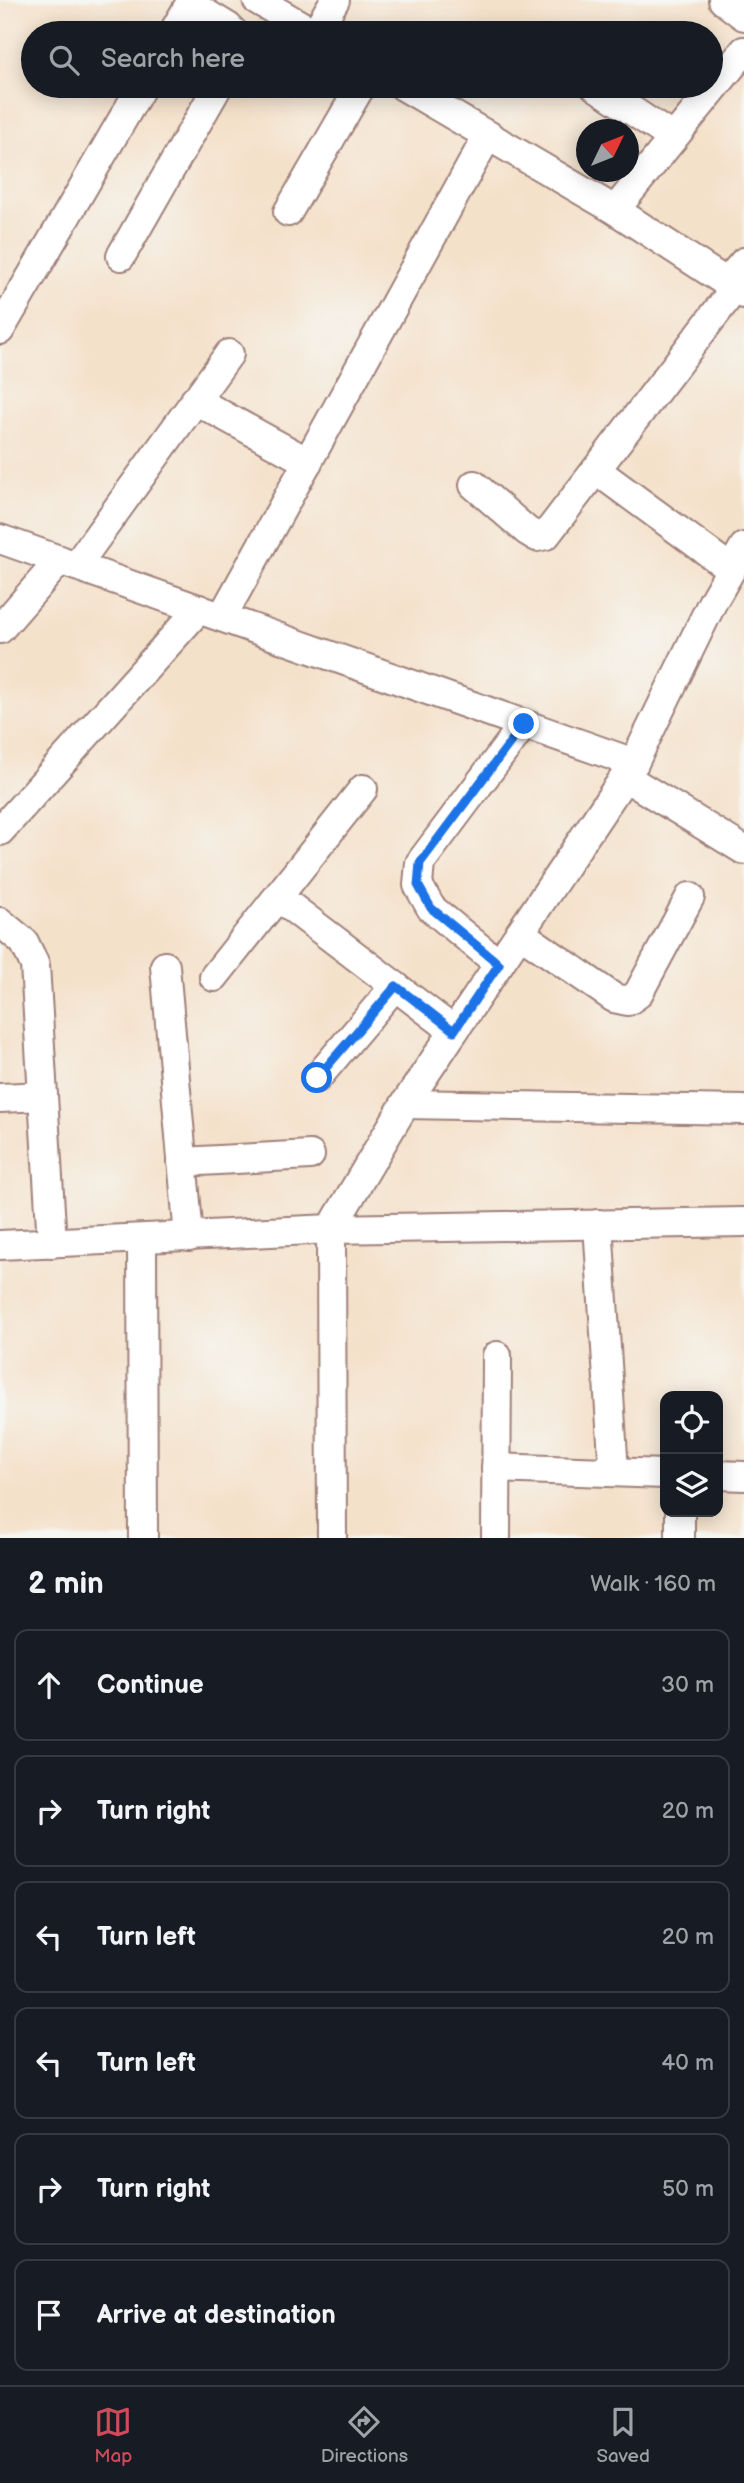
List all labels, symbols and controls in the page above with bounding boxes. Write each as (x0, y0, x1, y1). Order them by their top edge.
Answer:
search box (21, 21, 723, 98)
icon: search (45, 41, 83, 79)
text: Search here (101, 44, 245, 75)
north arrow (576, 119, 639, 182)
route end (508, 708, 539, 739)
route start (301, 1062, 332, 1093)
map controls (660, 1391, 723, 1517)
button: locate (660, 1391, 723, 1454)
button: layers (660, 1454, 723, 1517)
text: 2 min (28, 1566, 104, 1602)
text: Walk · 160 m (590, 1570, 716, 1598)
icon: ahead (30, 1666, 68, 1704)
text: Continue (97, 1670, 204, 1701)
text: 30 m (661, 1671, 714, 1699)
icon: right (30, 1792, 68, 1830)
text: Turn right (97, 1796, 210, 1827)
text: 20 m (662, 1797, 714, 1825)
icon: left (30, 1918, 68, 1956)
text: Turn left (97, 1922, 196, 1953)
text: 20 m (662, 1923, 714, 1951)
icon: left (30, 2044, 68, 2082)
text: Turn left (97, 2048, 196, 2079)
text: 40 m (661, 2049, 714, 2077)
icon: right (30, 2170, 68, 2208)
text: Turn right (97, 2174, 210, 2205)
text: 50 m (662, 2175, 714, 2203)
icon: arrive (30, 2296, 68, 2334)
text: Arrive at destination (97, 2300, 336, 2331)
tab: Map (94, 2403, 132, 2468)
tab: Directions (321, 2403, 408, 2468)
tab: Saved (596, 2403, 650, 2468)

